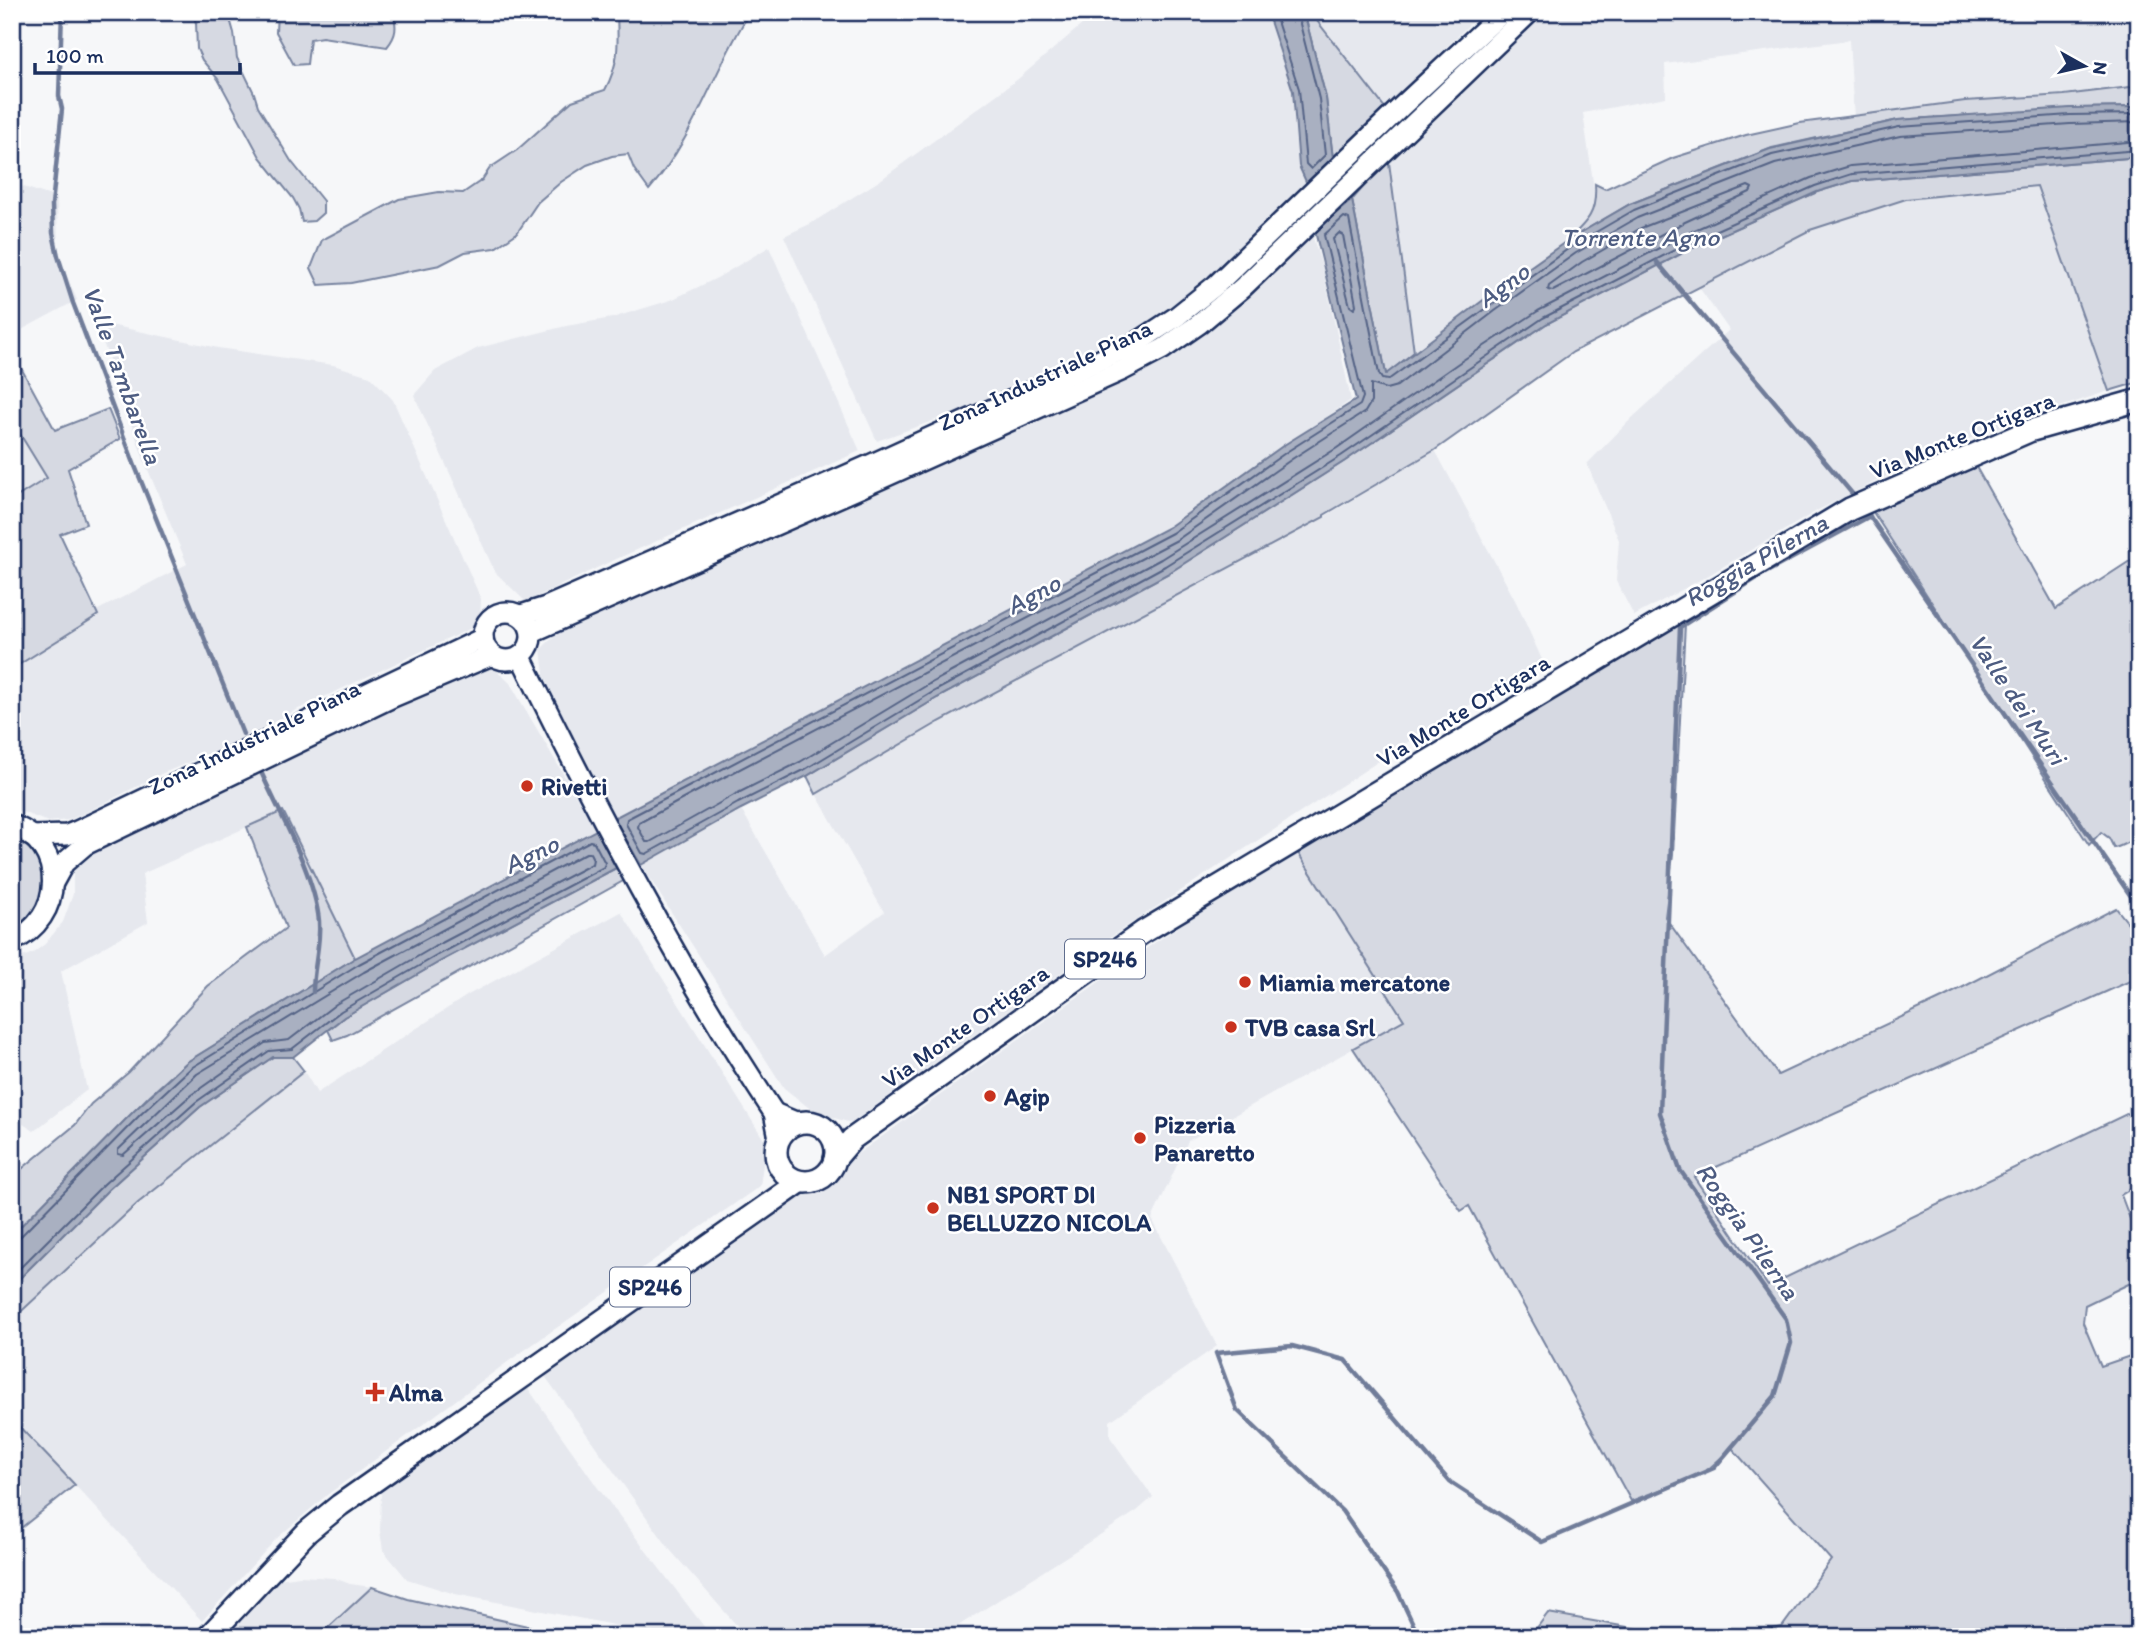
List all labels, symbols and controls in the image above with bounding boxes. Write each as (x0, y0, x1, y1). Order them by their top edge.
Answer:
scale bar (35, 32, 240, 76)
north arrow (2050, 32, 2120, 102)
text: 100 m (46, 43, 104, 68)
text: N (2088, 60, 2113, 76)
water label: Torrente Agno (1561, 221, 1720, 253)
water label: Agno (1470, 255, 1536, 315)
water label: Valle Tambarella (76, 281, 170, 469)
street label: Zona Industriale Piana (933, 312, 1157, 437)
street label: Via Monte Ortigara (1865, 384, 2059, 485)
water label: Roggia Pilerna (1679, 506, 1834, 614)
water label: Agno (1000, 566, 1066, 622)
water label: Valle dei Muri (1962, 627, 2075, 773)
street label: Via Monte Ortigara (1371, 647, 1555, 773)
street label: Zona Industriale Piana (143, 673, 365, 801)
place label: Rivetti (541, 772, 607, 801)
marker: Rivetti (519, 778, 535, 794)
water label: Agno (498, 827, 564, 881)
road number: SP246 (1065, 940, 1145, 978)
street label: Via Monte Ortigara (876, 957, 1054, 1094)
place label: Miamia mercatone (1259, 968, 1450, 997)
marker: Miamia mercatone (1237, 974, 1253, 990)
place label: TVB casa Srl (1244, 1013, 1375, 1042)
marker: TVB casa Srl (1223, 1019, 1239, 1035)
place label: Agip (1003, 1082, 1050, 1112)
marker: Agip (982, 1088, 998, 1104)
place label: Pizzeria Panaretto (1154, 1110, 1255, 1167)
marker: Pizzeria Panaretto (1132, 1130, 1148, 1146)
water label: Roggia Pilerna (1689, 1156, 1807, 1306)
place label: NB1 SPORT DI BELLUZZO NICOLA (947, 1180, 1152, 1237)
marker: NB1 SPORT DI BELLUZZO NICOLA (925, 1200, 941, 1216)
road number: SP246 (610, 1268, 690, 1306)
place label: Alma (388, 1378, 443, 1407)
marker: Alma (367, 1384, 383, 1400)

